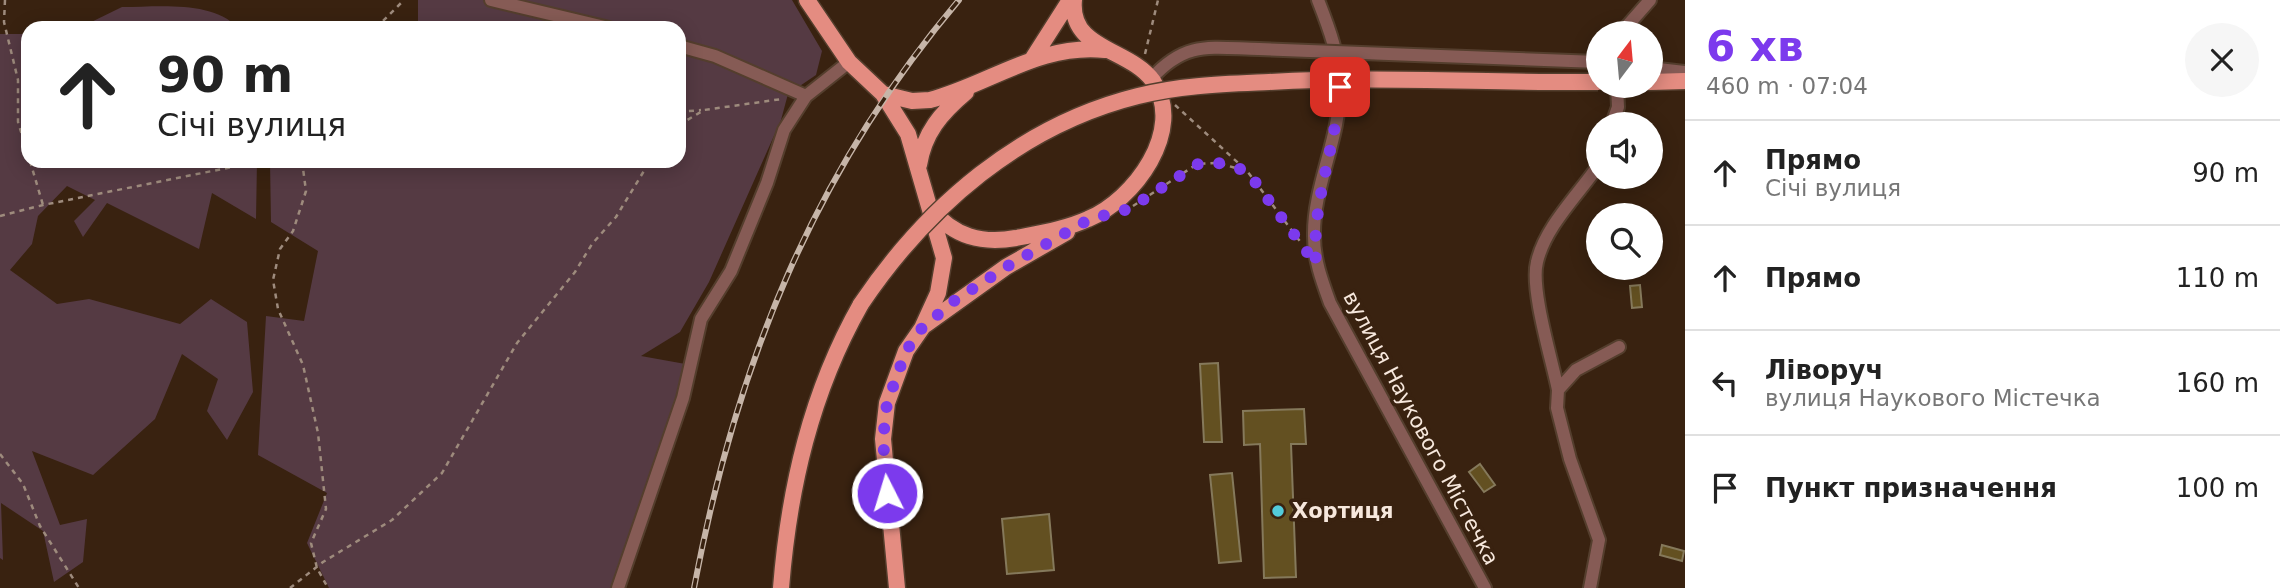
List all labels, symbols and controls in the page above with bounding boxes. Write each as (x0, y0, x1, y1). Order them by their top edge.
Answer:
north arrow (1586, 21, 1662, 98)
map controls (1586, 21, 1663, 280)
text: 6 хв (1706, 22, 1804, 71)
button: close (2185, 23, 2259, 97)
text: 90 m (157, 47, 293, 104)
icon: ahead (42, 49, 133, 140)
pin (1310, 57, 1370, 117)
icon: arrive (1321, 68, 1359, 106)
text: 460 m · 07:04 (1706, 73, 1868, 99)
text: Січі вулиця (157, 106, 346, 144)
button: sound (1586, 112, 1663, 189)
text: Прямо (1765, 145, 1861, 175)
icon: ahead (1706, 154, 1744, 192)
text: 90 m (2192, 158, 2259, 188)
text: Січі вулиця (1765, 175, 1901, 201)
button: search (1586, 203, 1663, 280)
icon: ahead (1706, 259, 1744, 297)
text: Прямо (1765, 263, 1861, 293)
text: 110 m (2176, 263, 2259, 293)
street label: вулиця Наукового Містечка (1338, 287, 1504, 569)
text: Ліворуч (1765, 355, 1883, 385)
icon: left (1706, 364, 1744, 402)
text: 160 m (2176, 368, 2259, 398)
text: вулиця Наукового Містечка (1765, 385, 2101, 411)
position arrow (850, 456, 924, 530)
icon: arrive (1706, 469, 1744, 507)
text: Пункт призначення (1765, 473, 2057, 503)
text: 100 m (2176, 473, 2259, 503)
place label: Хортиця (1292, 499, 1394, 523)
marker: Хортиця (1270, 503, 1286, 519)

